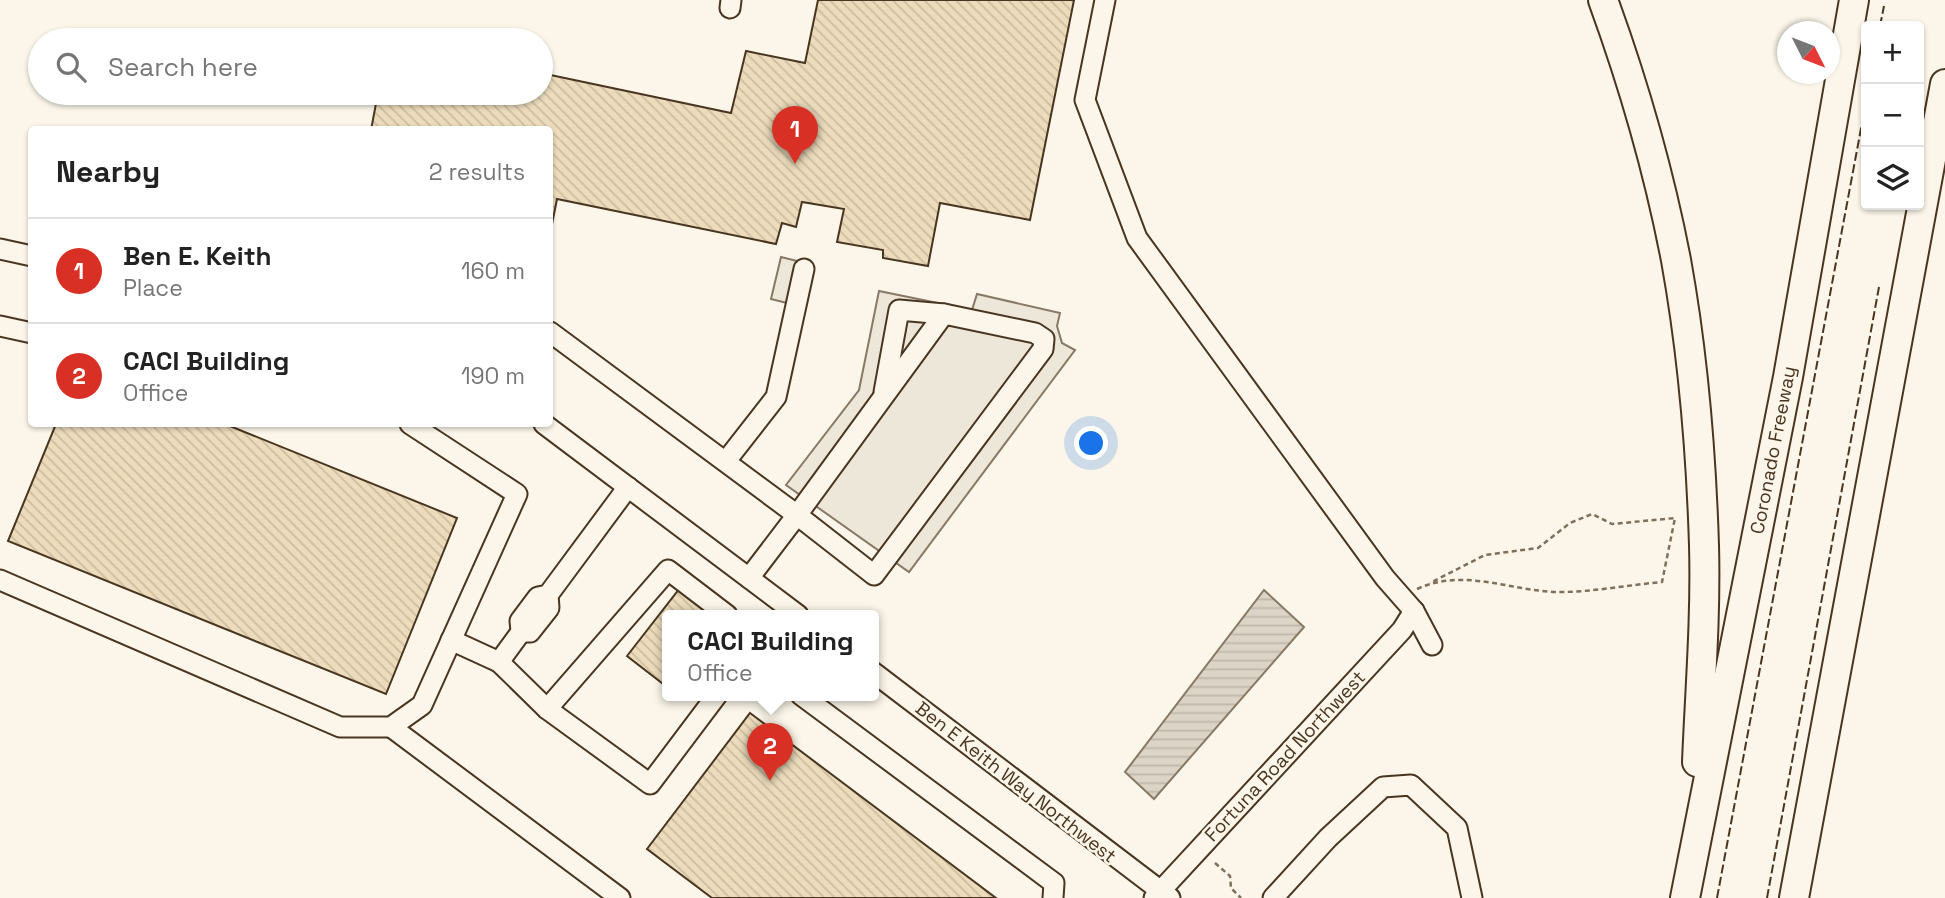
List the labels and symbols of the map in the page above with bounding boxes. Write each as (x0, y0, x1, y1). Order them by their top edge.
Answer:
north arrow (1777, 21, 1840, 84)
pin: 1 (772, 106, 818, 164)
street label: Coronado Freeway (1744, 364, 1802, 536)
your location (1074, 426, 1108, 460)
street label: Fortuna Road Northwest (1199, 665, 1371, 847)
street label: Ben E Keith Way Northwest (910, 696, 1122, 868)
pin: 2 (747, 723, 793, 781)

